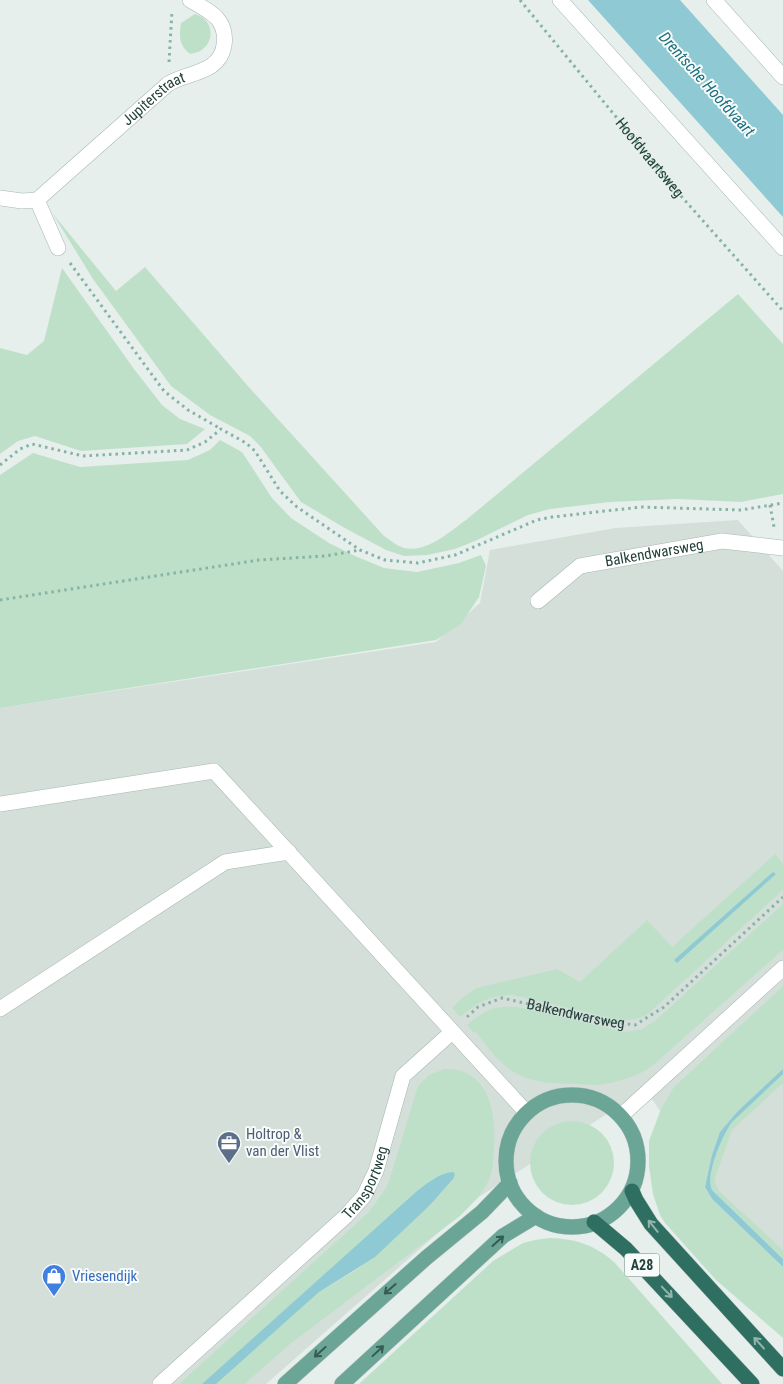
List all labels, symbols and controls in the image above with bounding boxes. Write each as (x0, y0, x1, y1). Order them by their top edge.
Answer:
water label: Drentsche Hoofdvaart (655, 28, 759, 141)
street label: Jupiterstraat (119, 68, 187, 129)
street label: Hoofdvaartsweg (612, 114, 687, 201)
street label: Balkendwarsweg (603, 535, 705, 570)
street label: Balkendwarsweg (525, 995, 626, 1033)
place label: Holtrop & van der Vlist (246, 1125, 319, 1160)
office icon: Holtrop & van der Vlist (216, 1130, 242, 1164)
street label: Transportweg (338, 1144, 392, 1223)
one-way arrow (648, 1220, 659, 1233)
one-way arrow (491, 1235, 504, 1247)
road number: A28 (624, 1254, 660, 1276)
shop icon: Vriesendijk (41, 1263, 67, 1297)
place label: Vriesendijk (72, 1267, 138, 1285)
one-way arrow (384, 1283, 397, 1295)
one-way arrow (661, 1286, 673, 1299)
one-way arrow (753, 1337, 765, 1350)
one-way arrow (371, 1345, 384, 1357)
one-way arrow (313, 1347, 326, 1358)

